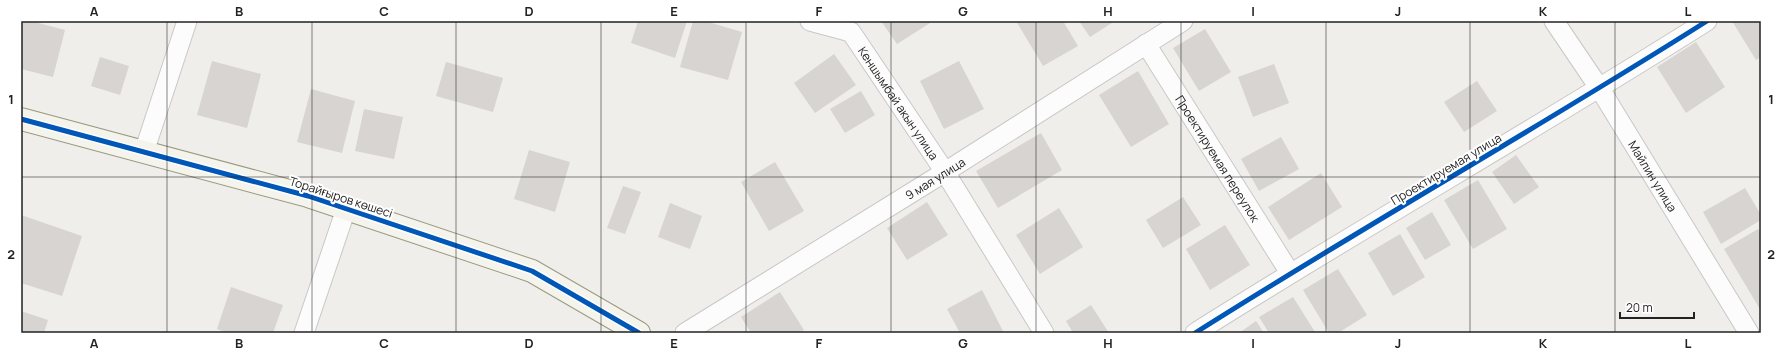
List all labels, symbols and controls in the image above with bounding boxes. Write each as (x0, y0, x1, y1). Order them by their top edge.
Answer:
text: A (90, 2, 99, 20)
text: B (235, 2, 243, 20)
text: C (379, 2, 389, 20)
text: D (524, 2, 534, 20)
text: E (670, 2, 678, 20)
text: F (816, 2, 823, 20)
text: G (958, 2, 968, 20)
text: H (1103, 2, 1113, 20)
text: I (1251, 2, 1255, 20)
text: J (1395, 2, 1401, 20)
text: K (1539, 2, 1548, 20)
text: L (1685, 2, 1692, 20)
street label: Кеншымбай акын улица (854, 43, 943, 163)
text: 1 (8, 90, 14, 108)
text: 1 (1768, 90, 1774, 108)
street label: Проектируемая переулок (1172, 92, 1265, 226)
street label: Проектируемая улица (1387, 129, 1505, 209)
street label: Майлин улица (1625, 137, 1681, 215)
street label: 9 мая улица (902, 153, 968, 203)
street label: Торайғыров көшесі (287, 172, 395, 222)
text: 2 (7, 245, 15, 263)
text: 2 (1767, 245, 1775, 263)
scale bar (1620, 294, 1694, 320)
text: 20 m (1626, 299, 1653, 316)
text: A (90, 334, 99, 352)
text: B (235, 334, 243, 352)
text: C (379, 334, 389, 352)
text: D (524, 334, 534, 352)
text: E (670, 334, 678, 352)
text: F (816, 334, 823, 352)
text: G (958, 334, 968, 352)
text: H (1103, 334, 1113, 352)
text: I (1251, 334, 1255, 352)
text: J (1395, 334, 1401, 352)
text: K (1539, 334, 1548, 352)
text: L (1685, 334, 1692, 352)

